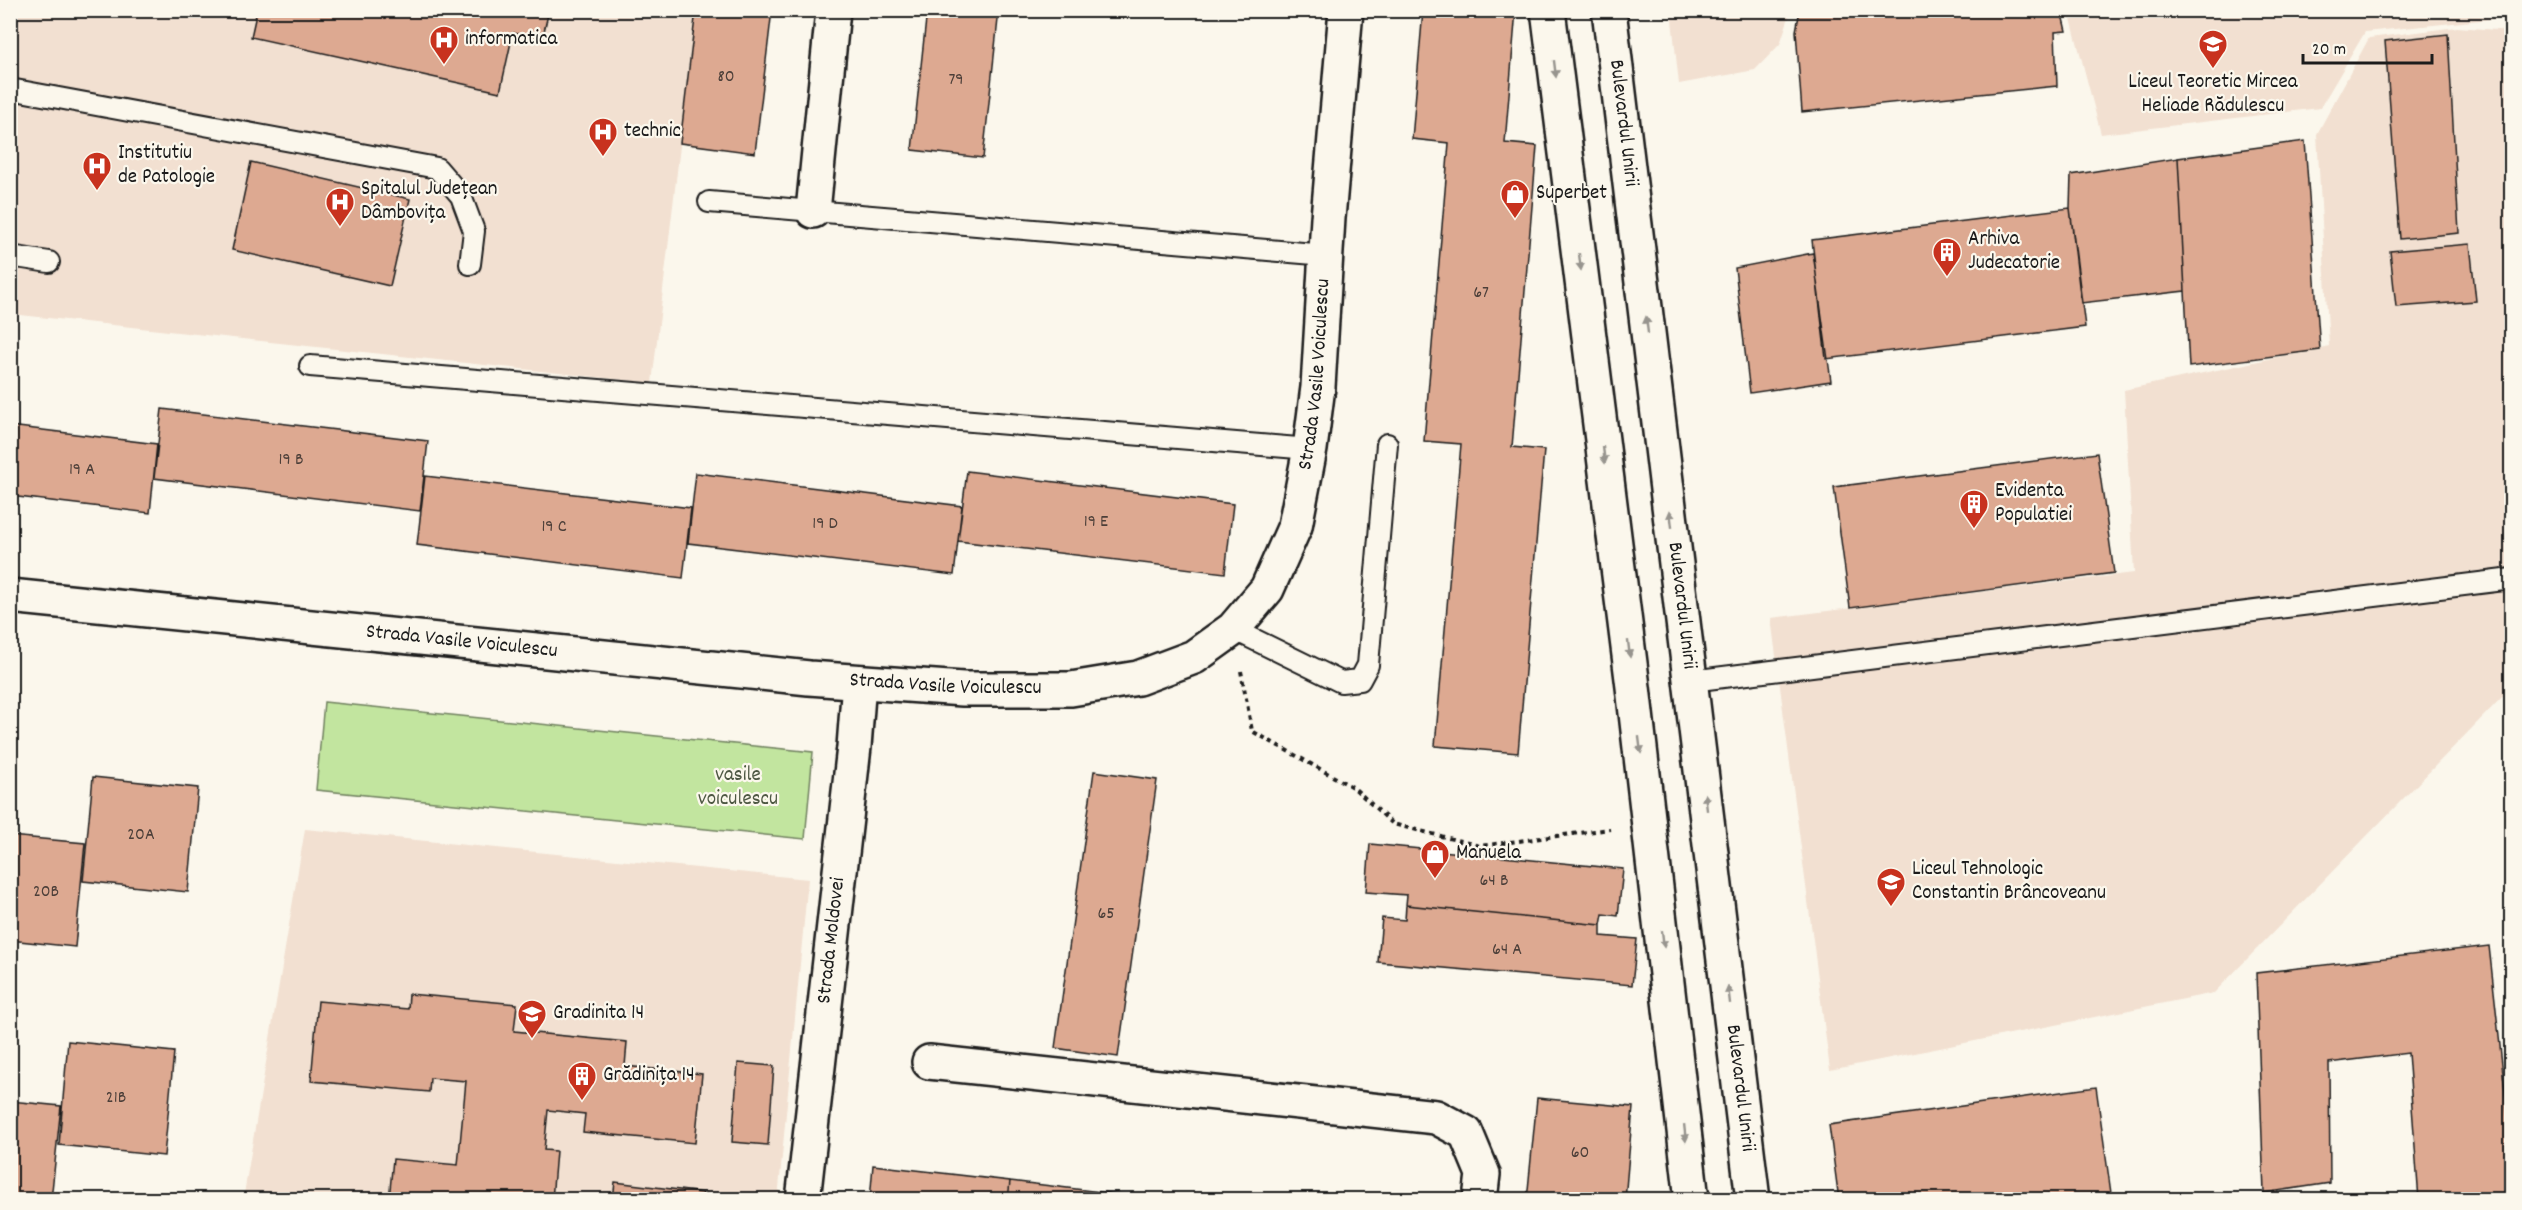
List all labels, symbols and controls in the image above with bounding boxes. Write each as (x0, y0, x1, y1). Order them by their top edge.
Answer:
hospital icon: informatica (428, 24, 460, 66)
place label: informatica (465, 25, 558, 55)
scale bar (2303, 27, 2432, 65)
school or university icon: Liceul Teoretic Mircea Heliade Rădulescu (2197, 28, 2229, 70)
text: 20 m (2312, 38, 2346, 63)
street label: Bulevardul Unirii (1600, 58, 1645, 188)
one-way arrow (1551, 59, 1560, 78)
house number: 80 (717, 65, 735, 90)
house number: 79 (948, 68, 964, 93)
place label: Liceul Teoretic Mircea Heliade Rădulescu (2128, 68, 2299, 122)
hospital icon: technic (587, 116, 619, 158)
place label: technic (624, 117, 681, 147)
place label: Institutiu de Patologie (118, 139, 215, 193)
hospital icon: Institutiu de Patologie (81, 150, 113, 192)
place label: Spitalul Județean Dâmbovița (361, 175, 498, 229)
shop icon: Superbet (1499, 178, 1531, 220)
place label: Superbet (1536, 179, 1607, 209)
hospital icon: Spitalul Județean Dâmbovița (324, 186, 356, 228)
place label: Arhiva Judecatorie (1968, 225, 2060, 279)
building icon: Arhiva Judecatorie (1931, 236, 1963, 278)
one-way arrow (1575, 253, 1585, 272)
street label: Strada Vasile Voiculescu (1291, 278, 1339, 473)
house number: 67 (1473, 281, 1489, 306)
one-way arrow (1642, 316, 1652, 335)
one-way arrow (1600, 446, 1609, 465)
house number: 19 B (279, 448, 303, 473)
house number: 19 A (69, 458, 95, 483)
place label: Evidenta Populatiei (1995, 477, 2072, 531)
building icon: Evidenta Populatiei (1958, 488, 1990, 530)
one-way arrow (1666, 509, 1675, 528)
house number: 19 E (1084, 510, 1108, 535)
house number: 19 D (812, 512, 838, 537)
house number: 19 C (541, 515, 567, 540)
street label: Bulevardul Unirii (1659, 541, 1704, 671)
street label: Strada Vasile Voiculescu (364, 618, 559, 667)
one-way arrow (1624, 640, 1633, 659)
street label: Strada Vasile Voiculescu (848, 666, 1042, 704)
one-way arrow (1635, 736, 1645, 755)
park label: vasile voiculescu (698, 761, 778, 815)
one-way arrow (1701, 792, 1710, 811)
house number: 20A (127, 823, 155, 848)
shop icon: Manuela (1419, 838, 1451, 880)
place label: Manuela (1456, 839, 1522, 869)
place label: Liceul Tehnologic Constantin Brâncoveanu (1912, 855, 2106, 909)
school or university icon: Liceul Tehnologic Constantin Brâncoveanu (1875, 866, 1907, 908)
house number: 64 B (1480, 869, 1508, 894)
street label: Strada Moldovei (810, 876, 854, 1005)
house number: 20B (33, 880, 59, 905)
house number: 65 (1097, 902, 1115, 927)
one-way arrow (1658, 929, 1667, 948)
house number: 64 A (1492, 938, 1522, 963)
one-way arrow (1724, 986, 1734, 1005)
school or university icon: Gradinita 14 (516, 998, 548, 1040)
place label: Gradinita 14 (553, 999, 644, 1029)
street label: Bulevardul Unirii (1717, 1023, 1762, 1153)
building icon: Grădinița 14 (566, 1060, 598, 1102)
place label: Grădinița 14 (603, 1061, 695, 1091)
house number: 21B (106, 1086, 126, 1111)
one-way arrow (1680, 1123, 1689, 1142)
house number: 60 (1571, 1141, 1589, 1166)

